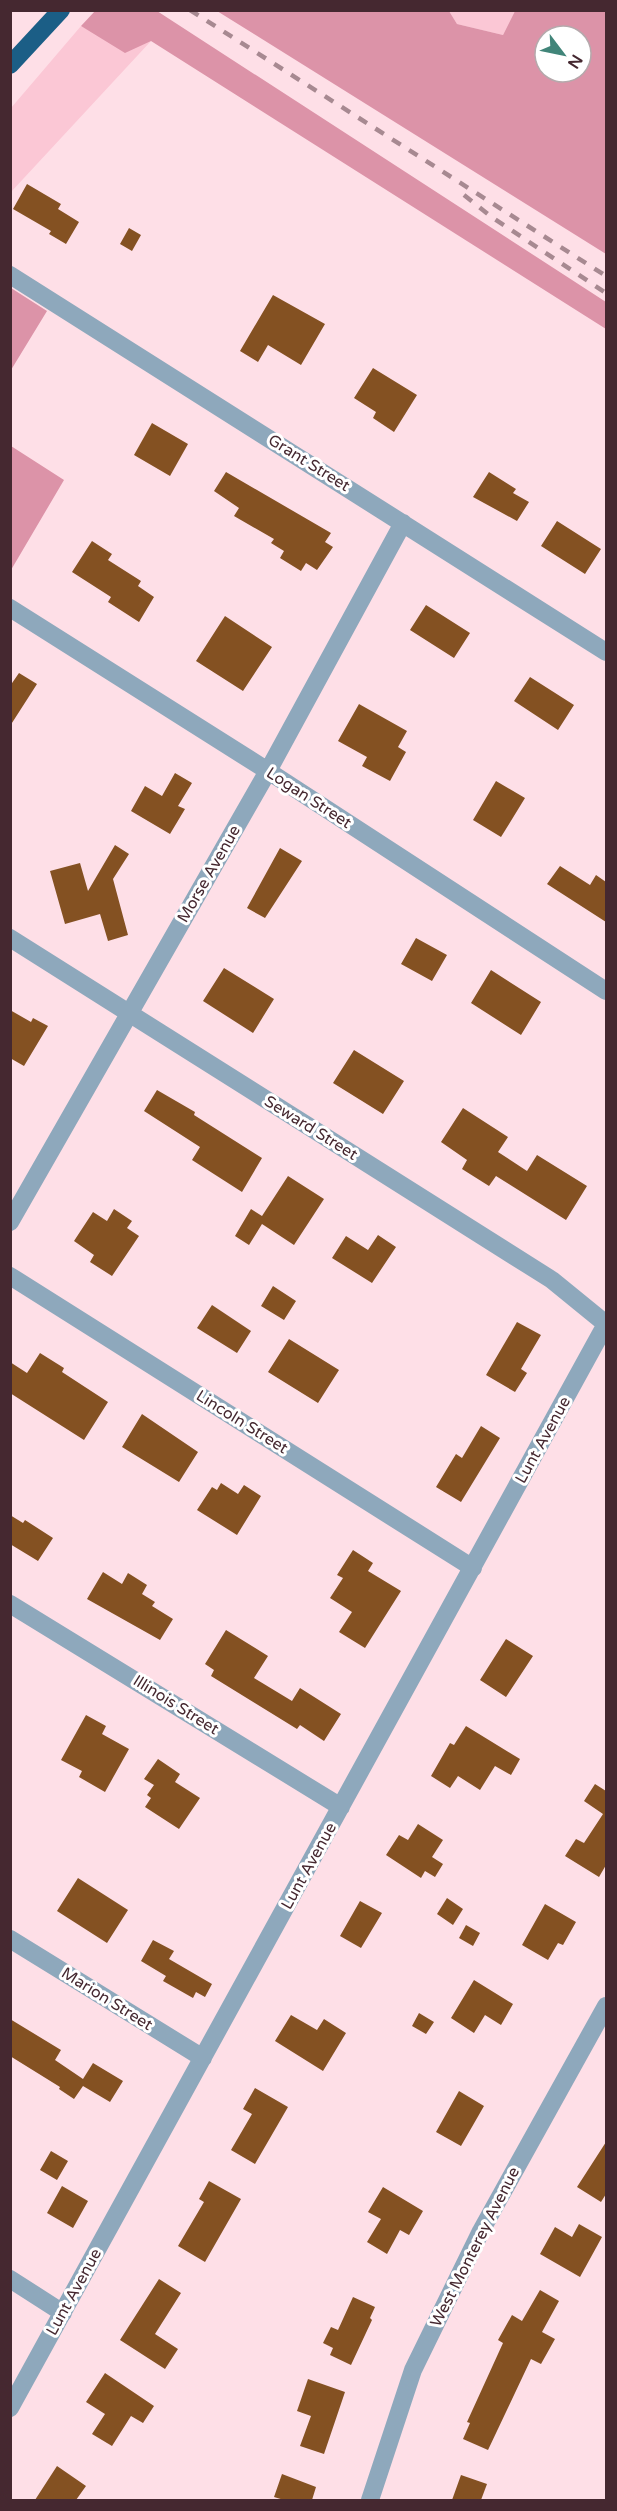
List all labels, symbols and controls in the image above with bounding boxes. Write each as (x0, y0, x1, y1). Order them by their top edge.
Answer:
north arrow (533, 24, 593, 84)
text: N (563, 51, 587, 72)
street label: Grant Street (264, 430, 354, 496)
street label: Logan Street (263, 763, 355, 833)
street label: Morse Avenue (173, 822, 245, 926)
street label: Seward Street (261, 1091, 361, 1165)
street label: Lincoln Street (192, 1386, 292, 1458)
street label: Lunt Avenue (511, 1393, 575, 1487)
street label: Illinois Street (129, 1671, 223, 1739)
street label: Lunt Avenue (277, 1819, 341, 1913)
street label: Marion Street (58, 1963, 156, 2035)
street label: West Monterey Avenue (426, 2164, 524, 2330)
street label: Lunt Avenue (42, 2245, 106, 2339)

